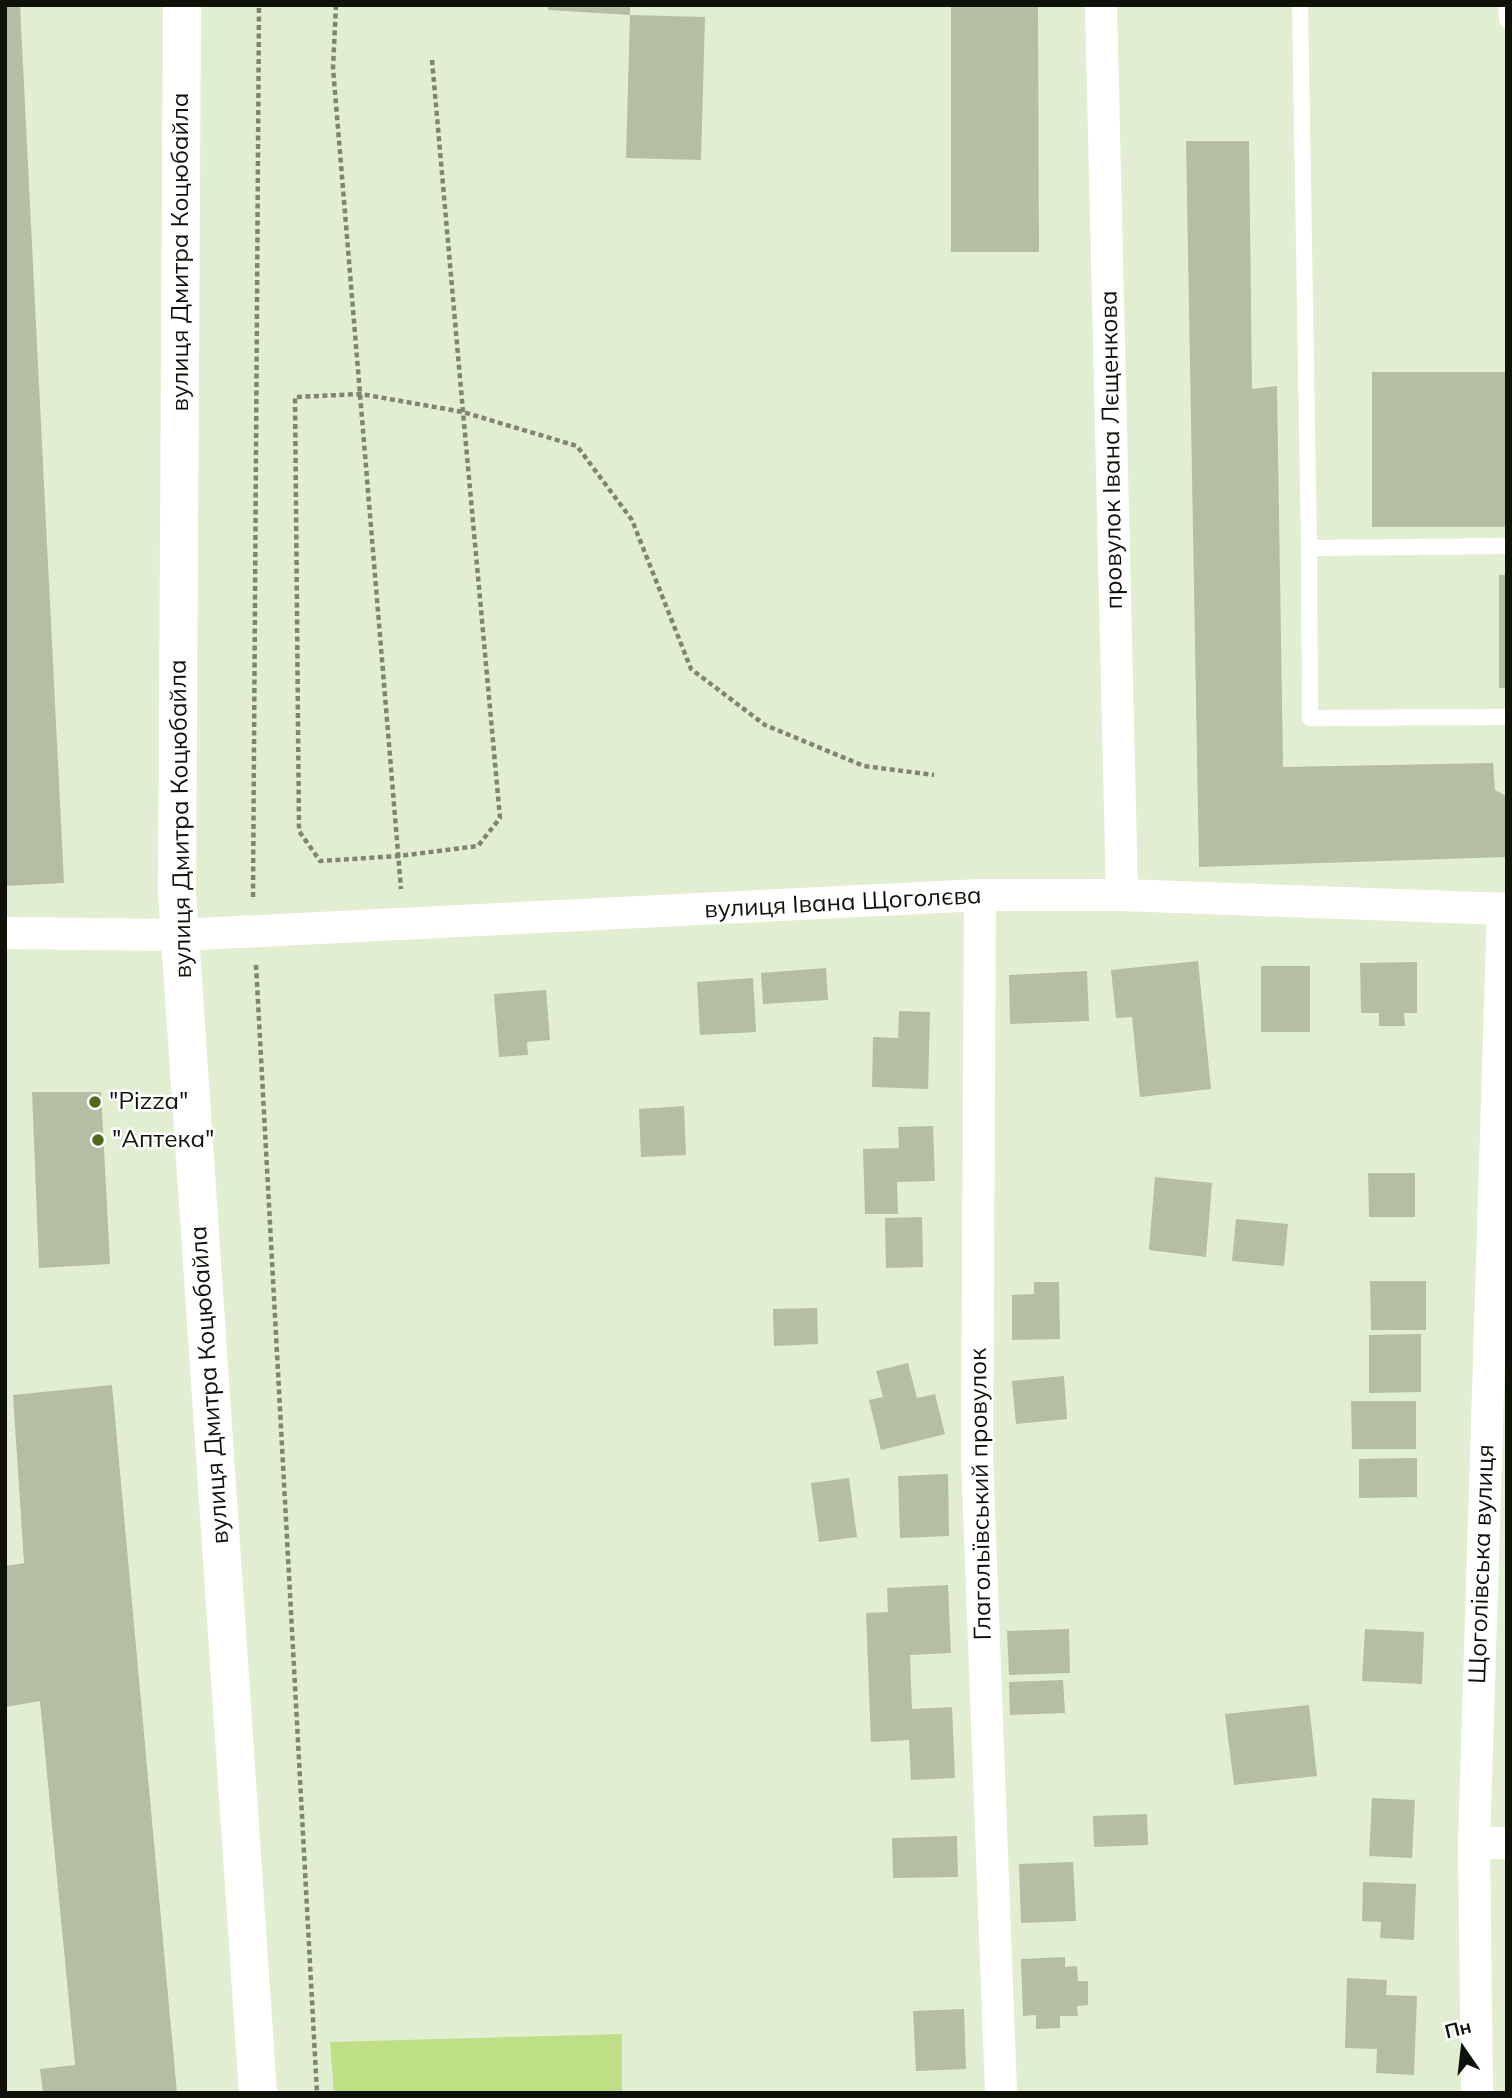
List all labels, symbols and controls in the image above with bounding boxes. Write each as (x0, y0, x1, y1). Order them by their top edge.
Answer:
street label: вулиця Дмитра Коцюбайла (167, 93, 195, 411)
street label: провулок Івана Лєщенкова (1095, 290, 1129, 610)
street label: вулиця Дмитра Коцюбайла (164, 659, 198, 979)
street label: вулиця Івана Щоголєва (704, 881, 982, 925)
place label: "Pizza" (109, 1088, 188, 1116)
marker: "Pizza" (87, 1094, 103, 1110)
place label: "Аптека" (112, 1126, 214, 1154)
marker: "Аптека" (90, 1132, 106, 1148)
street label: вулиця Дмитра Коцюбайла (185, 1225, 235, 1545)
street label: Глагольївський провулок (964, 1348, 998, 1640)
street label: Щоголівська вулиця (1463, 1444, 1501, 1684)
north arrow (1428, 2014, 1498, 2084)
text: Пн (1442, 2014, 1474, 2043)

